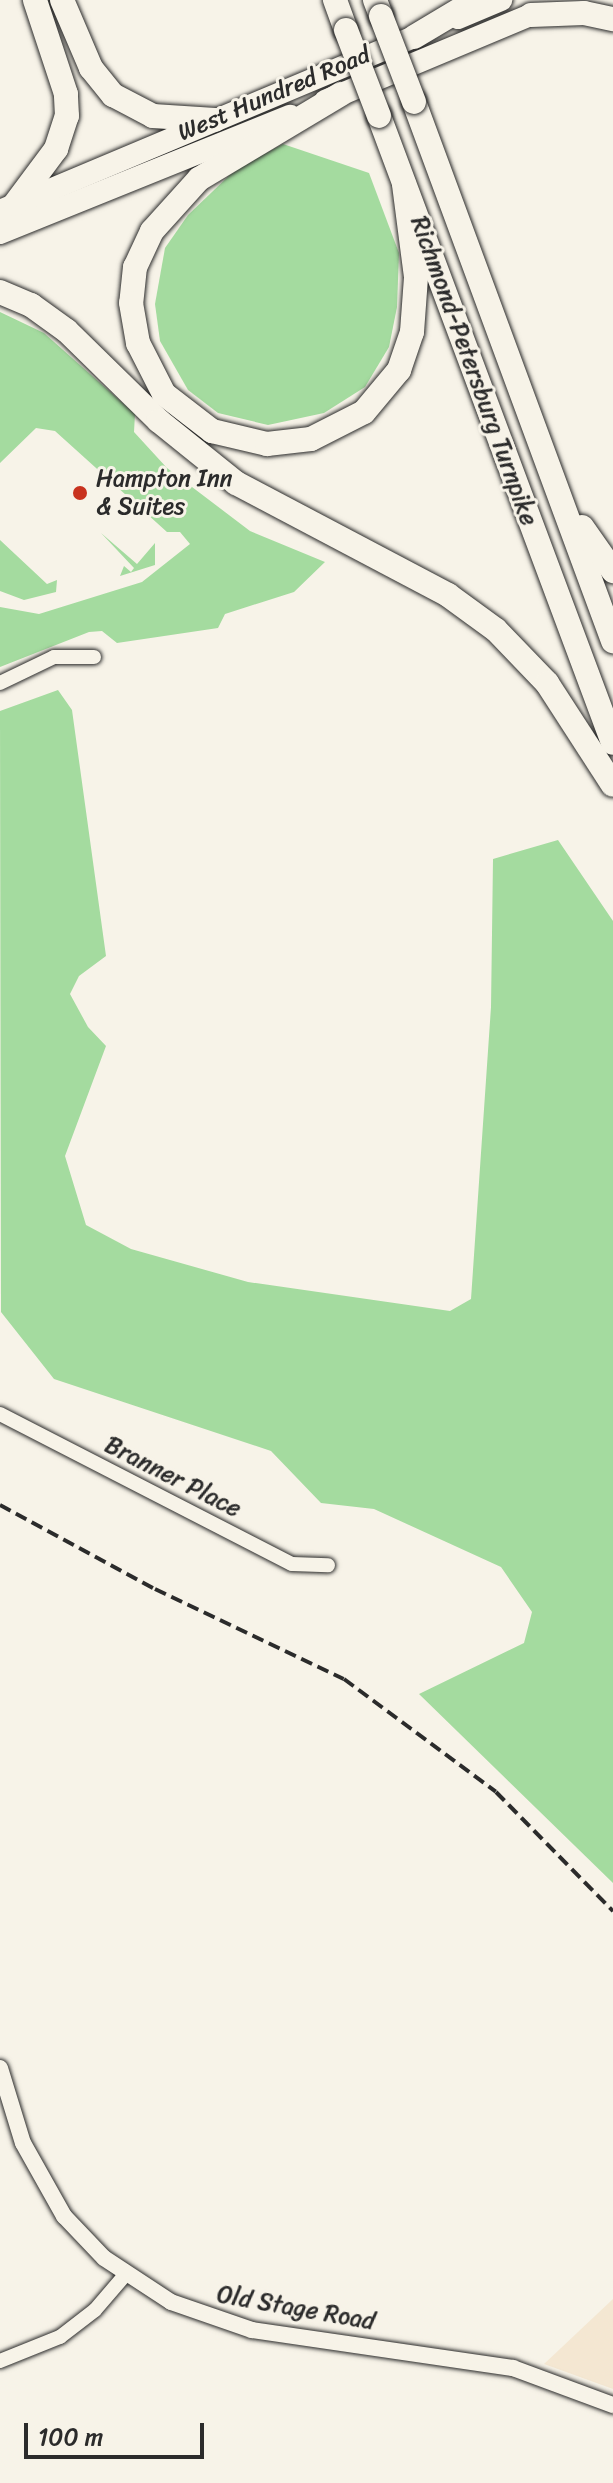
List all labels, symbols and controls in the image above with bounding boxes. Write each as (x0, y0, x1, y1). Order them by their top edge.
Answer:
street label: West Hundred Road (173, 40, 375, 148)
street label: Richmond-Petersburg Turnpike (405, 213, 543, 529)
place label: Hampton Inn & Suites (96, 465, 233, 521)
marker: Hampton Inn & Suites (71, 484, 89, 502)
street label: Branner Place (100, 1430, 246, 1524)
street label: Old Stage Road (214, 2280, 378, 2336)
scale bar (28, 2407, 208, 2457)
text: 100 m (38, 2416, 103, 2458)

